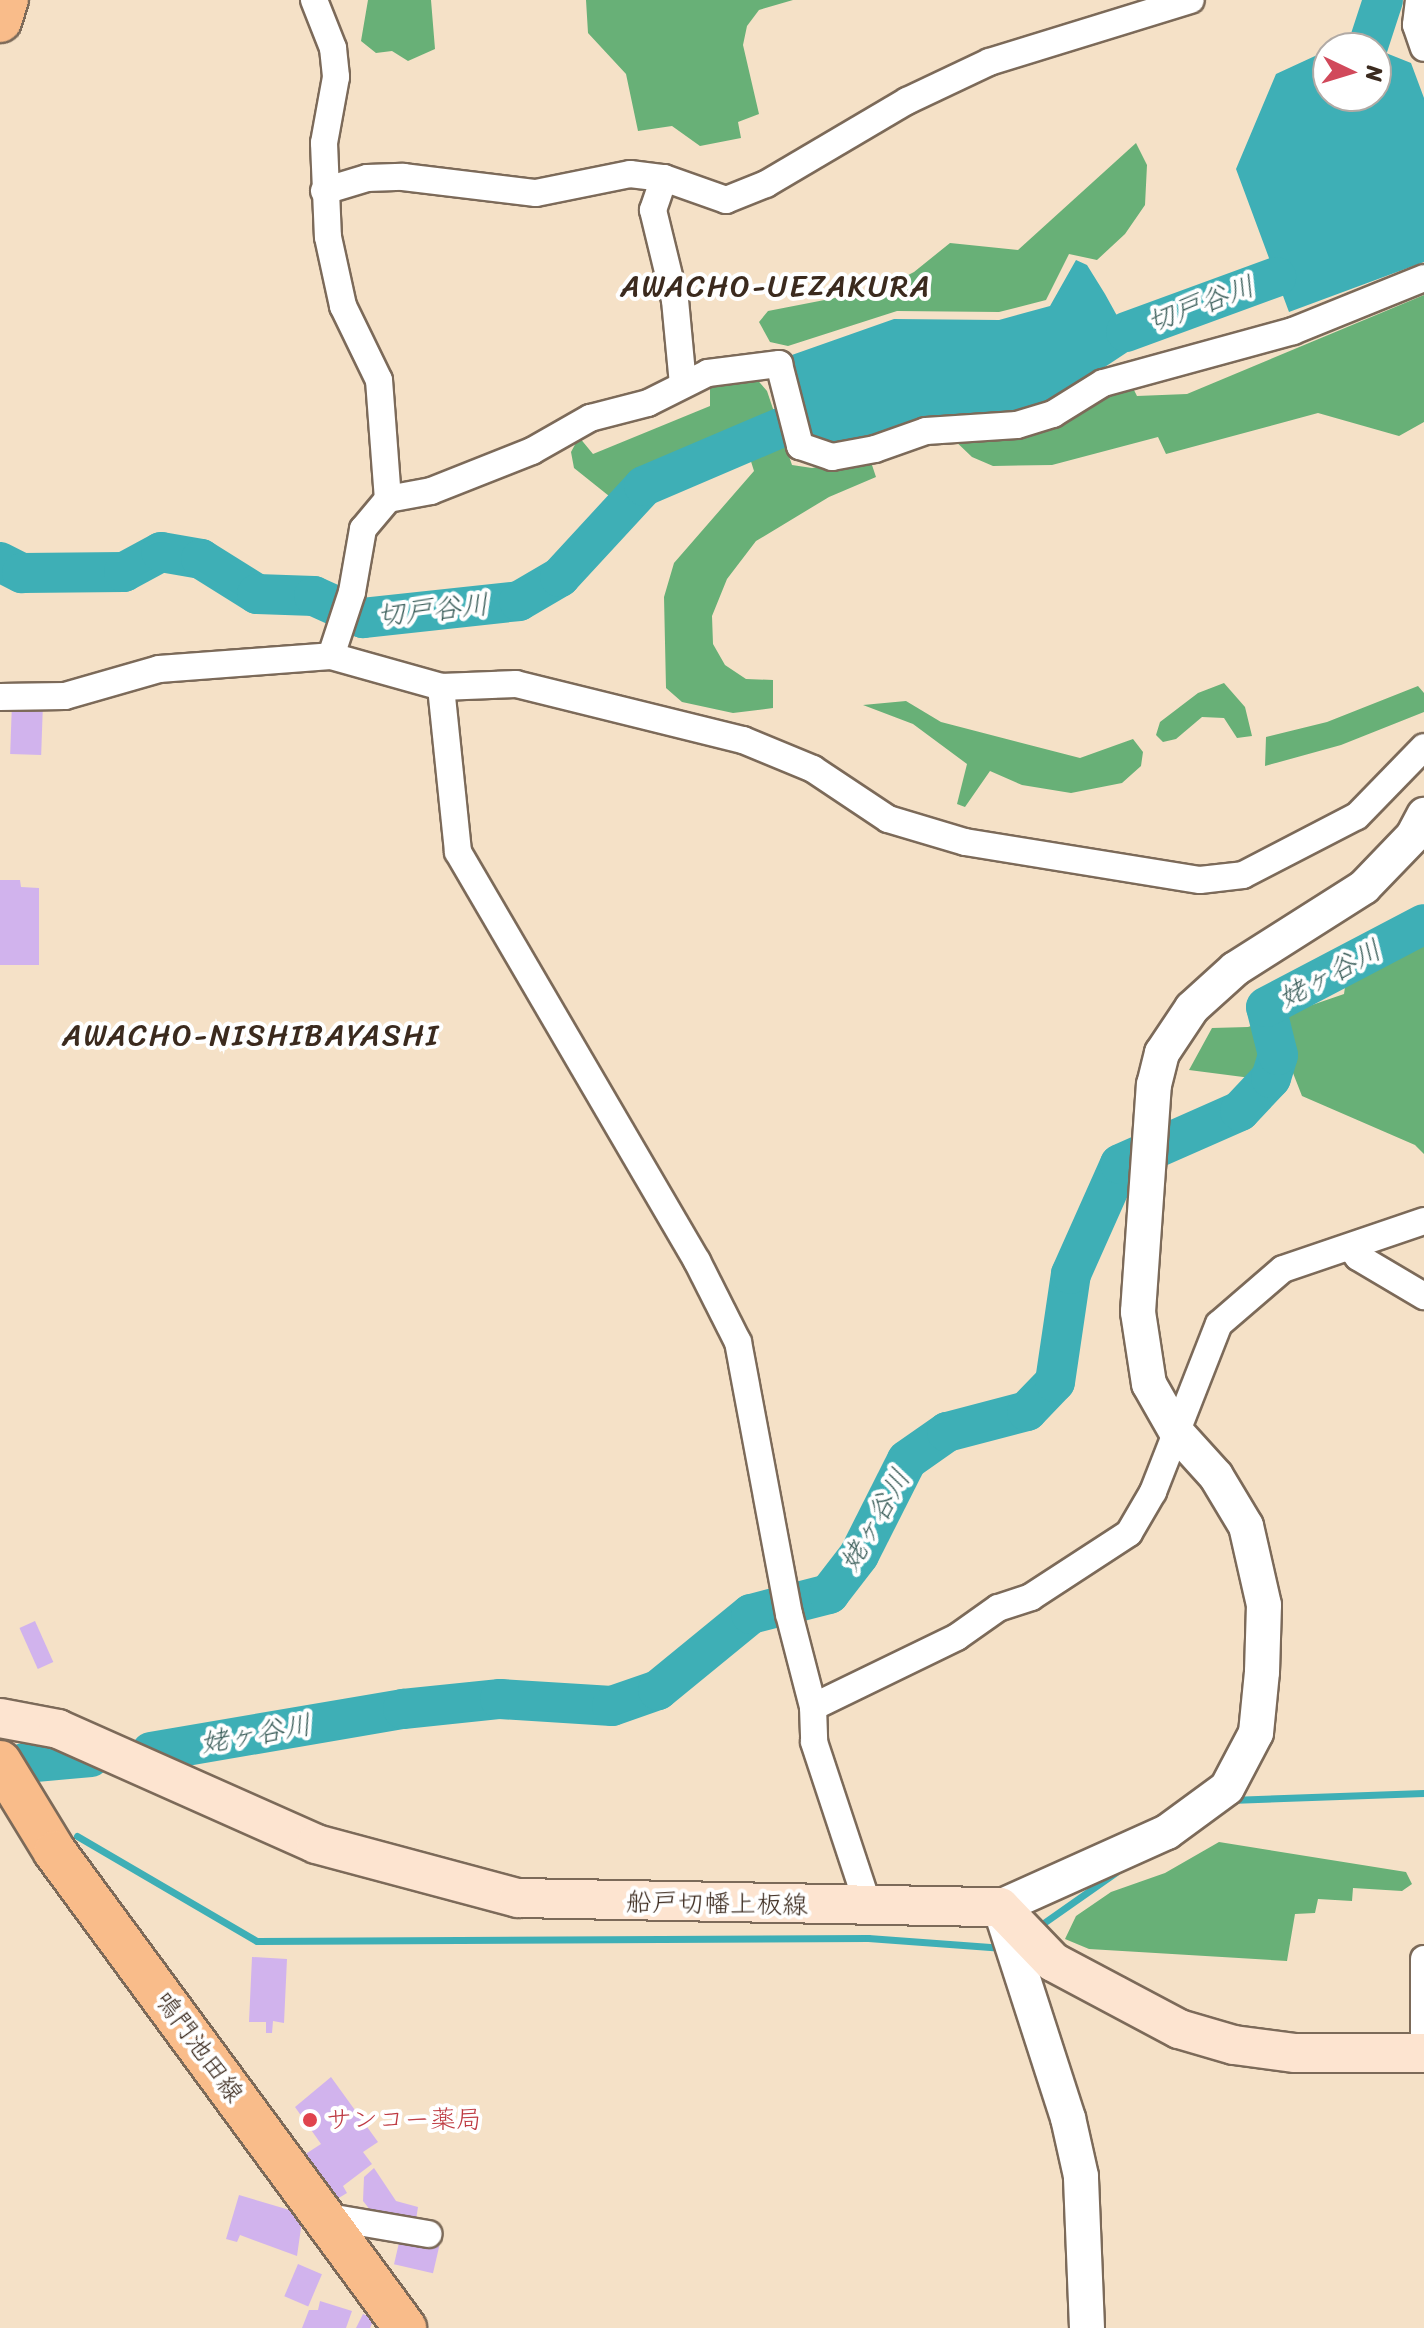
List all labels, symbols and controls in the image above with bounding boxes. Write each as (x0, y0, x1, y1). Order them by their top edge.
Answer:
north arrow (1312, 32, 1392, 112)
text: N (1354, 65, 1394, 83)
district label: AWACHO-UEZAKURA (621, 268, 931, 304)
water label: 切戸谷川 (1143, 269, 1259, 339)
water label: 切戸谷川 (376, 587, 490, 633)
water label: 姥ヶ谷川 (1273, 933, 1387, 1015)
district label: AWACHO-NISHIBAYASHI (66, 1017, 436, 1053)
water label: 姥ヶ谷川 (832, 1463, 918, 1577)
water label: 姥ヶ谷川 (198, 1708, 314, 1760)
street label: 船戸切幡上板線 (626, 1887, 808, 1921)
street label: 鳴門池田線 (148, 1985, 250, 2109)
place label: サンコー薬局 (326, 2104, 482, 2136)
marker: サンコー薬局 (301, 2111, 319, 2129)

